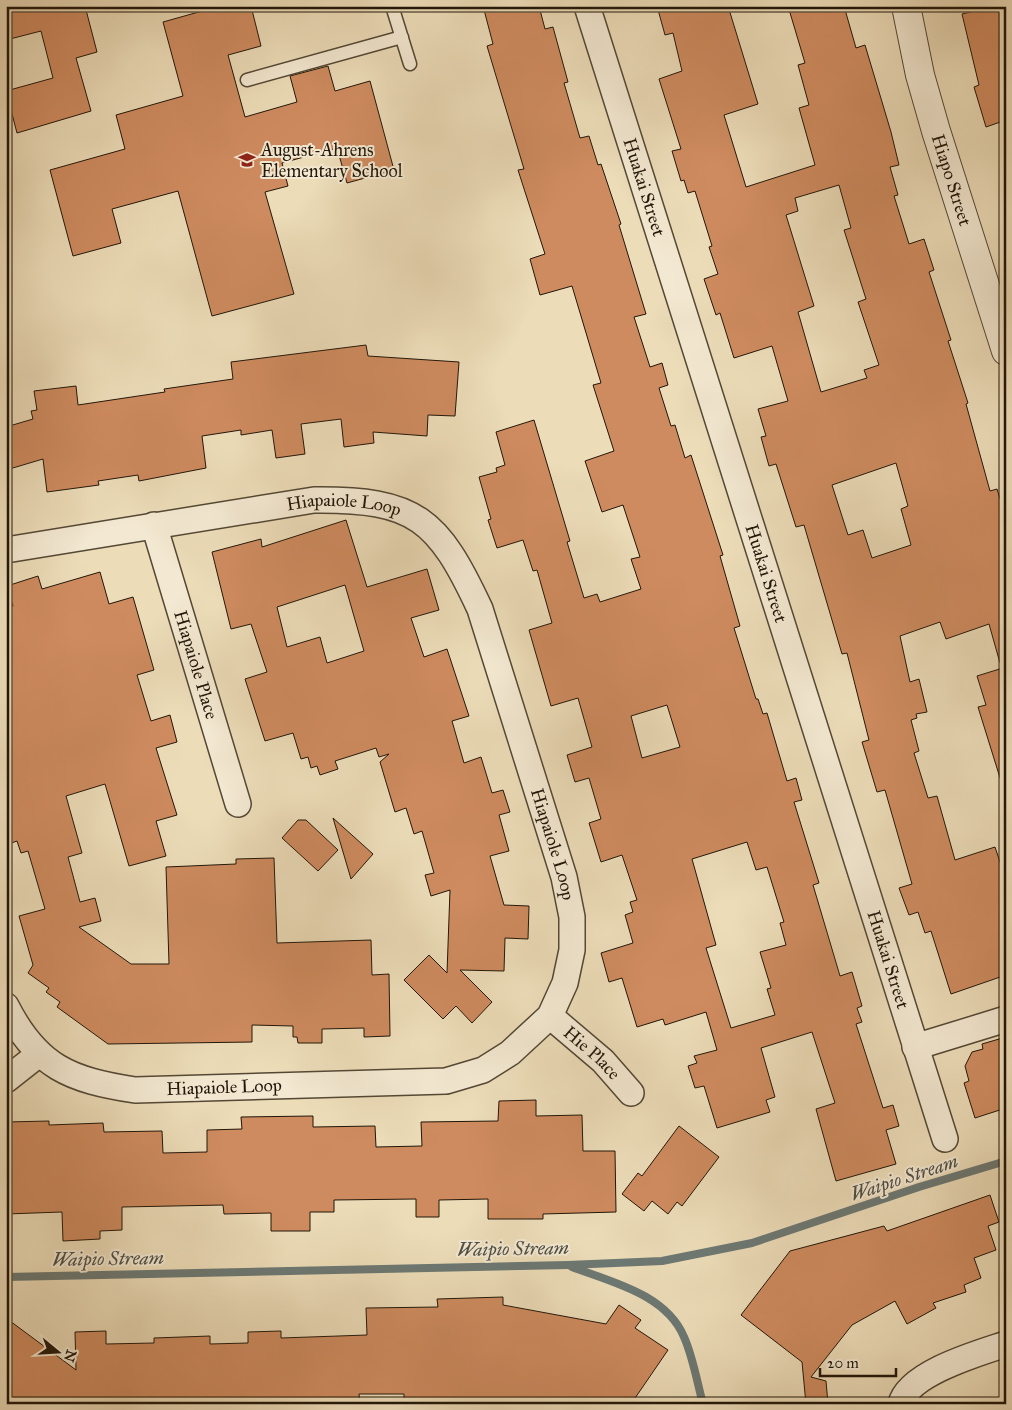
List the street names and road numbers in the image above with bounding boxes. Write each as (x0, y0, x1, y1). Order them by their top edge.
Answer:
street label: Hiapo Street (927, 131, 977, 229)
street label: Huakai Street (618, 135, 670, 240)
street label: Hiapaiole Loop (285, 489, 404, 521)
street label: Huakai Street (740, 521, 792, 626)
street label: Hiapaiole Place (169, 608, 223, 722)
street label: Hiapaiole Loop (526, 786, 579, 902)
street label: Huakai Street (862, 908, 914, 1012)
street label: Hie Place (559, 1021, 625, 1084)
street label: Hiapaiole Loop (166, 1074, 282, 1100)

